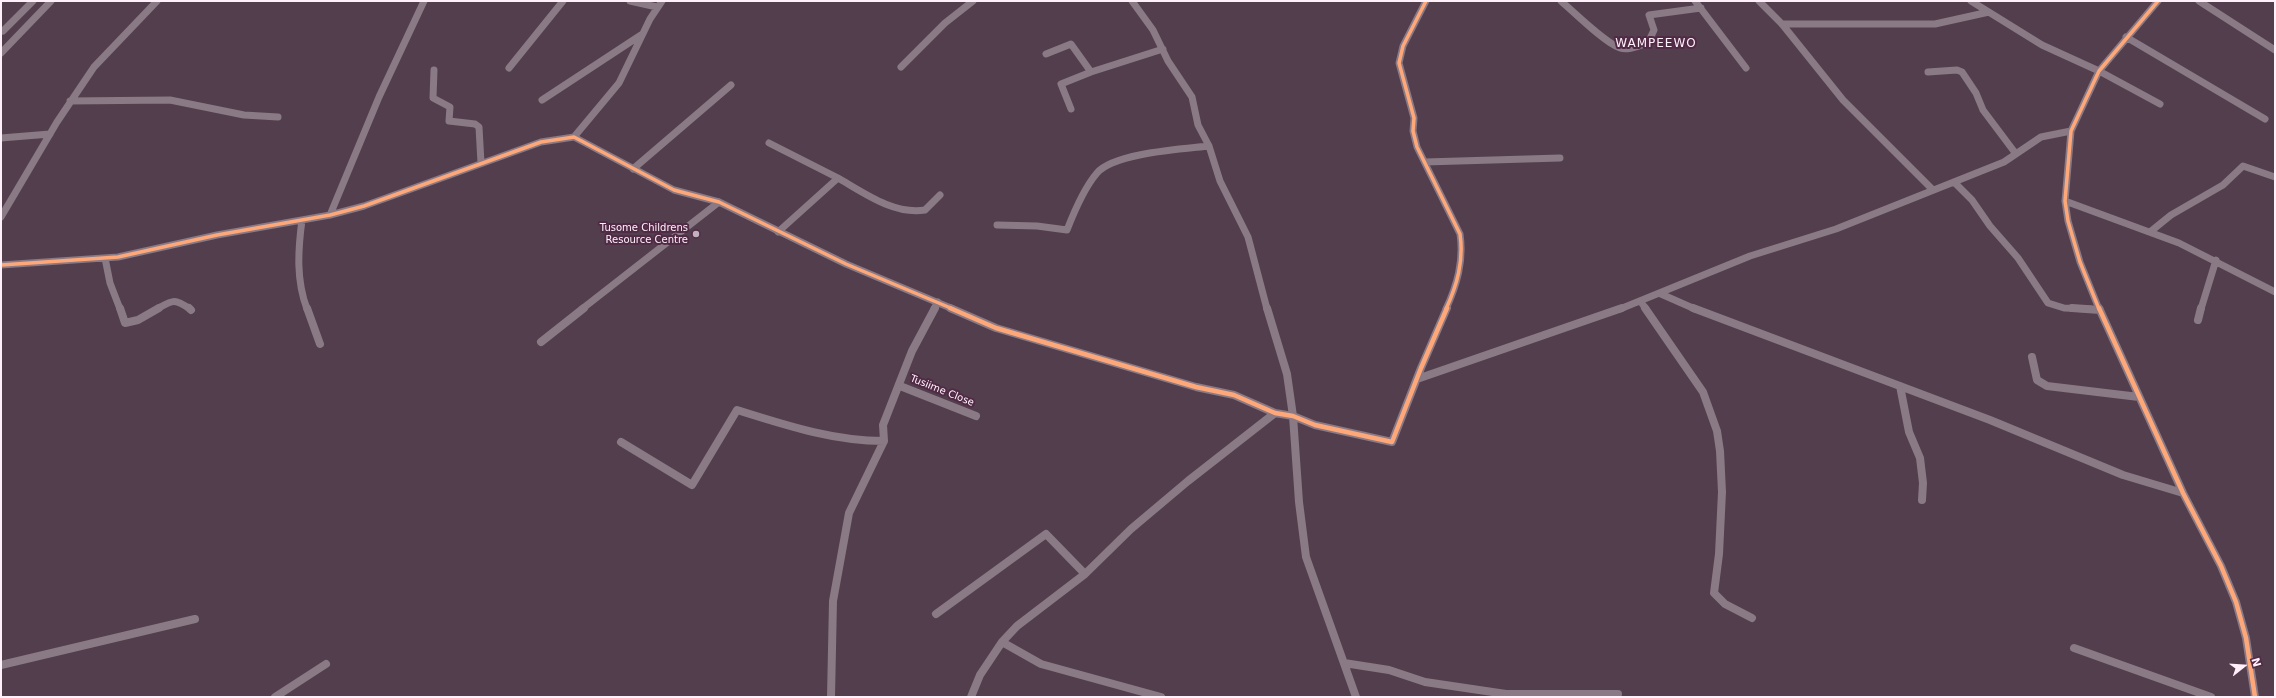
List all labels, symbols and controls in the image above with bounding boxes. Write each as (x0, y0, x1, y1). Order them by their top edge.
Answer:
district label: WAMPEEWO (1615, 37, 1697, 51)
place label: Tusome Childrens Resource Centre (600, 222, 688, 246)
marker: Tusome Childrens Resource Centre (691, 229, 701, 239)
street label: Tusiime Close (908, 373, 976, 409)
north arrow (2224, 646, 2264, 686)
text: N (2248, 656, 2264, 669)

